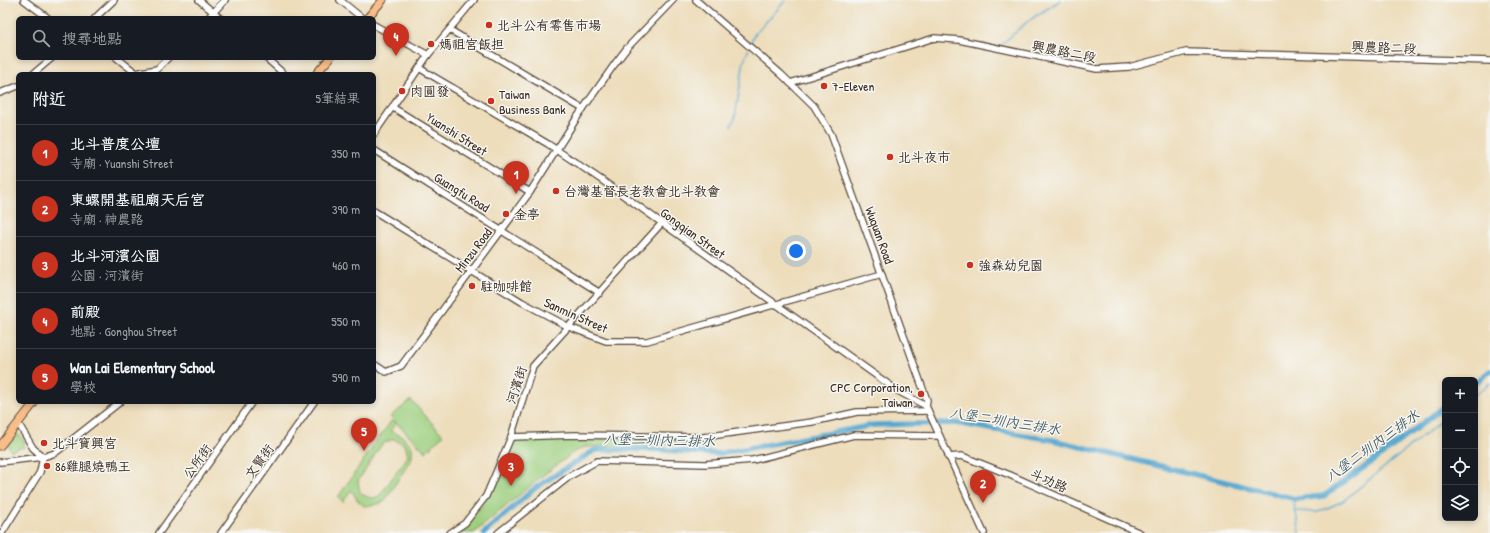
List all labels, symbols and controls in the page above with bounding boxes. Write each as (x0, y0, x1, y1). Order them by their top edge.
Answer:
search box (16, 16, 376, 60)
place label: 北斗公有零售市場 (497, 16, 601, 34)
marker: 北斗公有零售市場 (484, 20, 494, 30)
pin: 4 (383, 23, 409, 56)
icon: search (30, 27, 52, 49)
text: 搜尋地點 (62, 28, 122, 49)
place label: 媽祖宮飯担 (439, 35, 504, 53)
street label: 興農路二段 (1030, 36, 1098, 66)
street label: 興農路二段 (1351, 37, 1417, 57)
marker: 媽祖宮飯担 (426, 39, 436, 49)
place label: 7-Eleven (832, 77, 874, 95)
marker: 7-Eleven (819, 81, 829, 91)
place label: 肉圓發 (410, 82, 449, 100)
place label: Taiwan Business Bank (499, 85, 566, 118)
marker: 肉圓發 (397, 86, 407, 96)
text: 附近 (32, 87, 66, 110)
text: 5筆結果 (316, 89, 360, 107)
marker: Taiwan Business Bank (486, 96, 496, 106)
street label: Yuanshi Street (423, 108, 491, 160)
text: 北斗普度公壇 (70, 133, 160, 154)
text: 1 (43, 144, 47, 162)
text: 350 m (331, 144, 360, 162)
place label: 北斗夜市 (898, 148, 950, 166)
marker: 北斗夜市 (885, 152, 895, 162)
text: 寺廟 · Yuanshi Street (70, 154, 173, 172)
pin: 1 (503, 161, 529, 194)
street label: Guangfu Road (431, 168, 493, 216)
place label: 台灣基督長老教會北斗教會 (564, 182, 720, 200)
marker: 台灣基督長老教會北斗教會 (551, 186, 561, 196)
text: 東螺開基祖廟天后宮 (70, 189, 205, 210)
text: 2 (42, 200, 48, 218)
text: 390 m (332, 200, 360, 218)
street label: Gongqian Street (657, 203, 730, 263)
street label: Wuquan Road (861, 204, 899, 266)
place label: 金亭 (514, 205, 540, 223)
marker: 金亭 (501, 209, 511, 219)
text: 寺廟 · 神農路 (70, 210, 144, 228)
street label: Minzu Road (450, 224, 496, 276)
your location (786, 241, 806, 261)
text: 北斗河濱公園 (70, 245, 160, 266)
text: 3 (42, 256, 48, 274)
text: 460 m (332, 256, 360, 274)
place label: 強森幼兒園 (978, 256, 1043, 274)
marker: 強森幼兒園 (965, 260, 975, 270)
text: 公園 · 河濱街 (70, 266, 144, 284)
place label: 駐咖啡館 (480, 277, 532, 295)
marker: 駐咖啡館 (467, 281, 477, 291)
street label: Sanmin Street (541, 293, 611, 337)
text: 前殿 (70, 301, 100, 322)
text: 4 (43, 312, 47, 330)
text: 550 m (331, 312, 360, 330)
text: 地點 · Gonghou Street (70, 322, 177, 340)
text: Wan Lai Elementary School (70, 357, 215, 378)
street label: 河濱街 (501, 364, 531, 406)
text: 5 (42, 368, 48, 386)
text: 590 m (332, 368, 360, 386)
map controls (1442, 377, 1478, 521)
button: + (1442, 377, 1478, 413)
text: 學校 (70, 378, 96, 396)
place label: CPC Corporation, Taiwan (830, 378, 913, 411)
marker: CPC Corporation, Taiwan (916, 389, 926, 399)
water label: 八堡二圳內三排水 (948, 402, 1063, 439)
water label: 八堡二圳內三排水 (1321, 404, 1423, 486)
button: − (1442, 413, 1478, 449)
pin: 5 (351, 418, 377, 451)
water label: 八堡二圳內三排水 (603, 429, 716, 450)
place label: 北斗寶興宮 (52, 434, 117, 452)
marker: 北斗寶興宮 (39, 438, 49, 448)
street label: 公所街 (178, 440, 216, 482)
street label: 文賢街 (240, 440, 278, 482)
button: locate (1442, 449, 1478, 485)
pin: 3 (498, 453, 524, 486)
place label: 86雞腿燒鴨王 (55, 457, 131, 475)
marker: 86雞腿燒鴨王 (42, 461, 52, 471)
street label: 斗功路 (1028, 464, 1070, 496)
pin: 2 (970, 470, 996, 503)
button: layers (1442, 485, 1478, 521)

